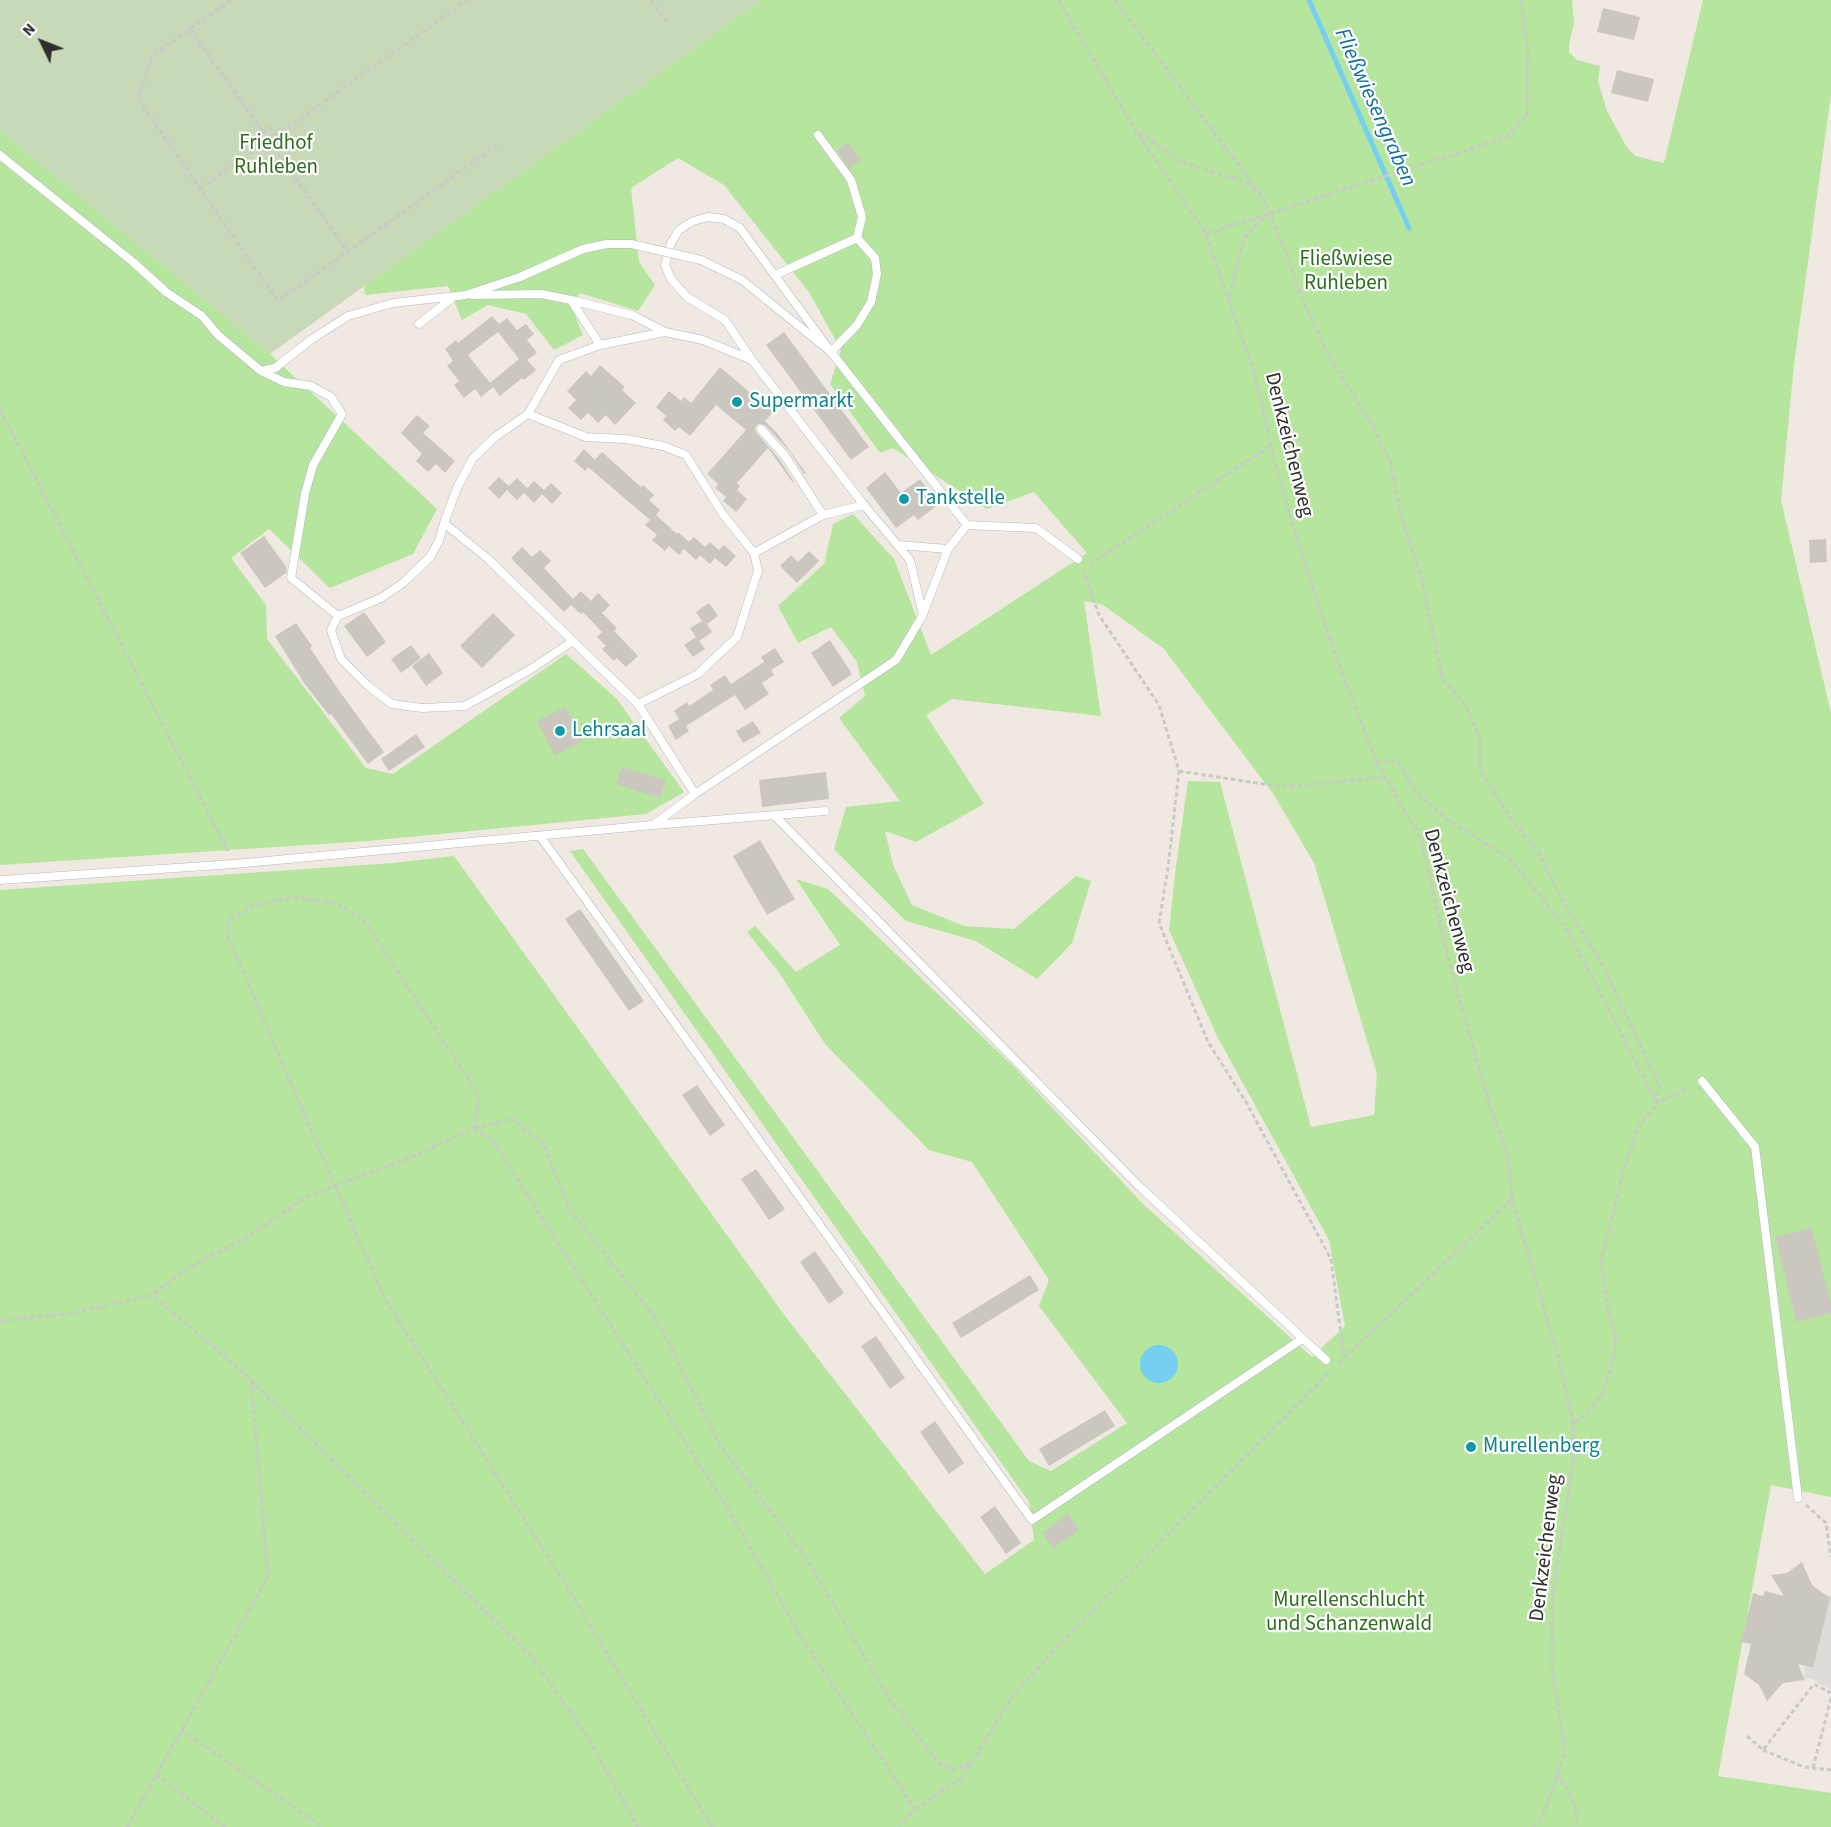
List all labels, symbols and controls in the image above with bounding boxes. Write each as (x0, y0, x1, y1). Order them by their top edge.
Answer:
north arrow (12, 12, 72, 72)
text: N (17, 18, 41, 41)
water label: Fließwiesengraben (1327, 25, 1421, 191)
park label: Friedhof Ruhleben (234, 131, 318, 181)
park label: Fließwiese Ruhleben (1299, 247, 1393, 297)
street label: Denkzeichenweg (1258, 370, 1318, 520)
place label: Supermarkt (749, 389, 853, 415)
marker: Supermarkt (730, 395, 744, 409)
place label: Tankstelle (916, 486, 1005, 512)
marker: Tankstelle (897, 492, 911, 506)
place label: Lehrsaal (572, 718, 646, 744)
marker: Lehrsaal (553, 724, 567, 738)
street label: Denkzeichenweg (1417, 826, 1479, 976)
place label: Murellenberg (1483, 1434, 1599, 1460)
marker: Murellenberg (1464, 1440, 1478, 1454)
street label: Denkzeichenweg (1525, 1473, 1569, 1623)
park label: Murellenschlucht und Schanzenwald (1266, 1588, 1432, 1638)

